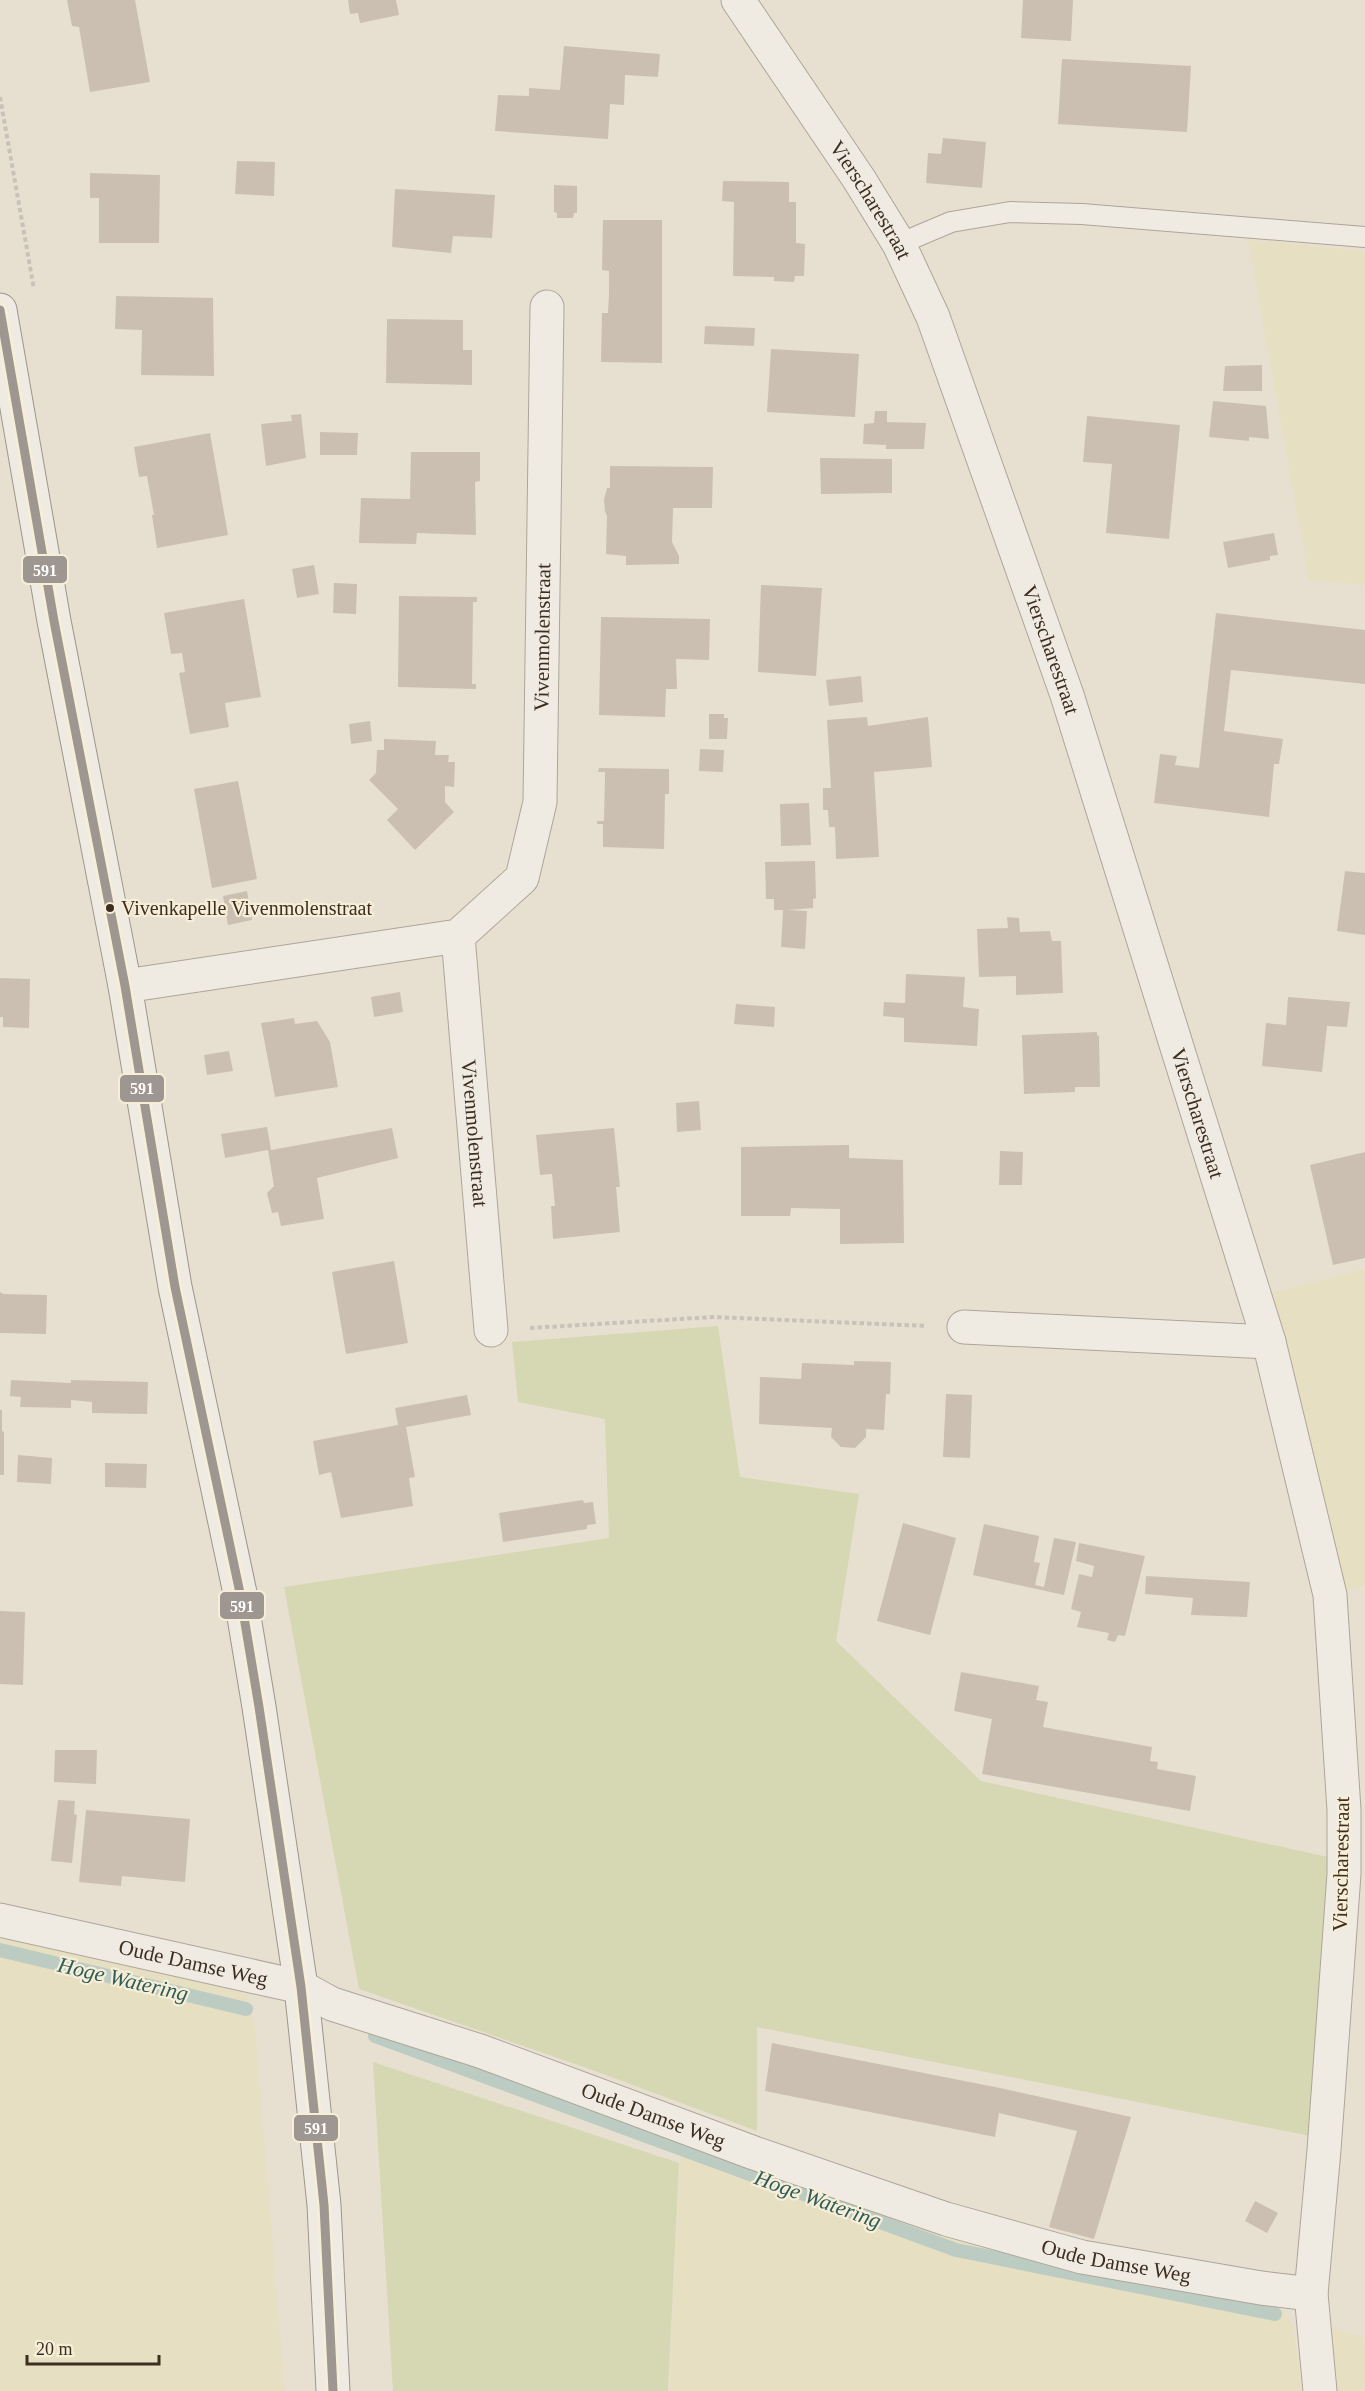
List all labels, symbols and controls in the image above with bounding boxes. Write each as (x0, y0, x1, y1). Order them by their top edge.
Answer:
street label: Vierscharestraat (825, 136, 916, 263)
line badge: 591 (22, 555, 68, 584)
text: 591 (33, 562, 57, 579)
street label: Vivenmolenstraat (529, 563, 555, 711)
street label: Vierscharestraat (1017, 582, 1084, 718)
place label: Vivenkapelle Vivenmolenstraat (121, 897, 372, 920)
marker: Vivenkapelle Vivenmolenstraat (104, 902, 116, 914)
street label: Vierscharestraat (1166, 1045, 1229, 1181)
street label: Vivenmolenstraat (456, 1059, 493, 1208)
line badge: 591 (119, 1074, 165, 1103)
text: 591 (130, 1080, 154, 1097)
line badge: 591 (219, 1591, 265, 1620)
text: 591 (230, 1598, 254, 1615)
street label: Vierscharestraat (1328, 1796, 1354, 1932)
street label: Oude Damse Weg (117, 1935, 271, 1991)
water label: Hoge Watering (54, 1952, 191, 2006)
street label: Oude Damse Weg (578, 2078, 729, 2153)
line badge: 591 (293, 2114, 339, 2142)
text: 591 (304, 2120, 328, 2137)
water label: Hoge Watering (750, 2164, 885, 2233)
street label: Oude Damse Weg (1039, 2234, 1193, 2288)
scale bar (27, 2328, 159, 2366)
text: 20 m (36, 2339, 73, 2359)

